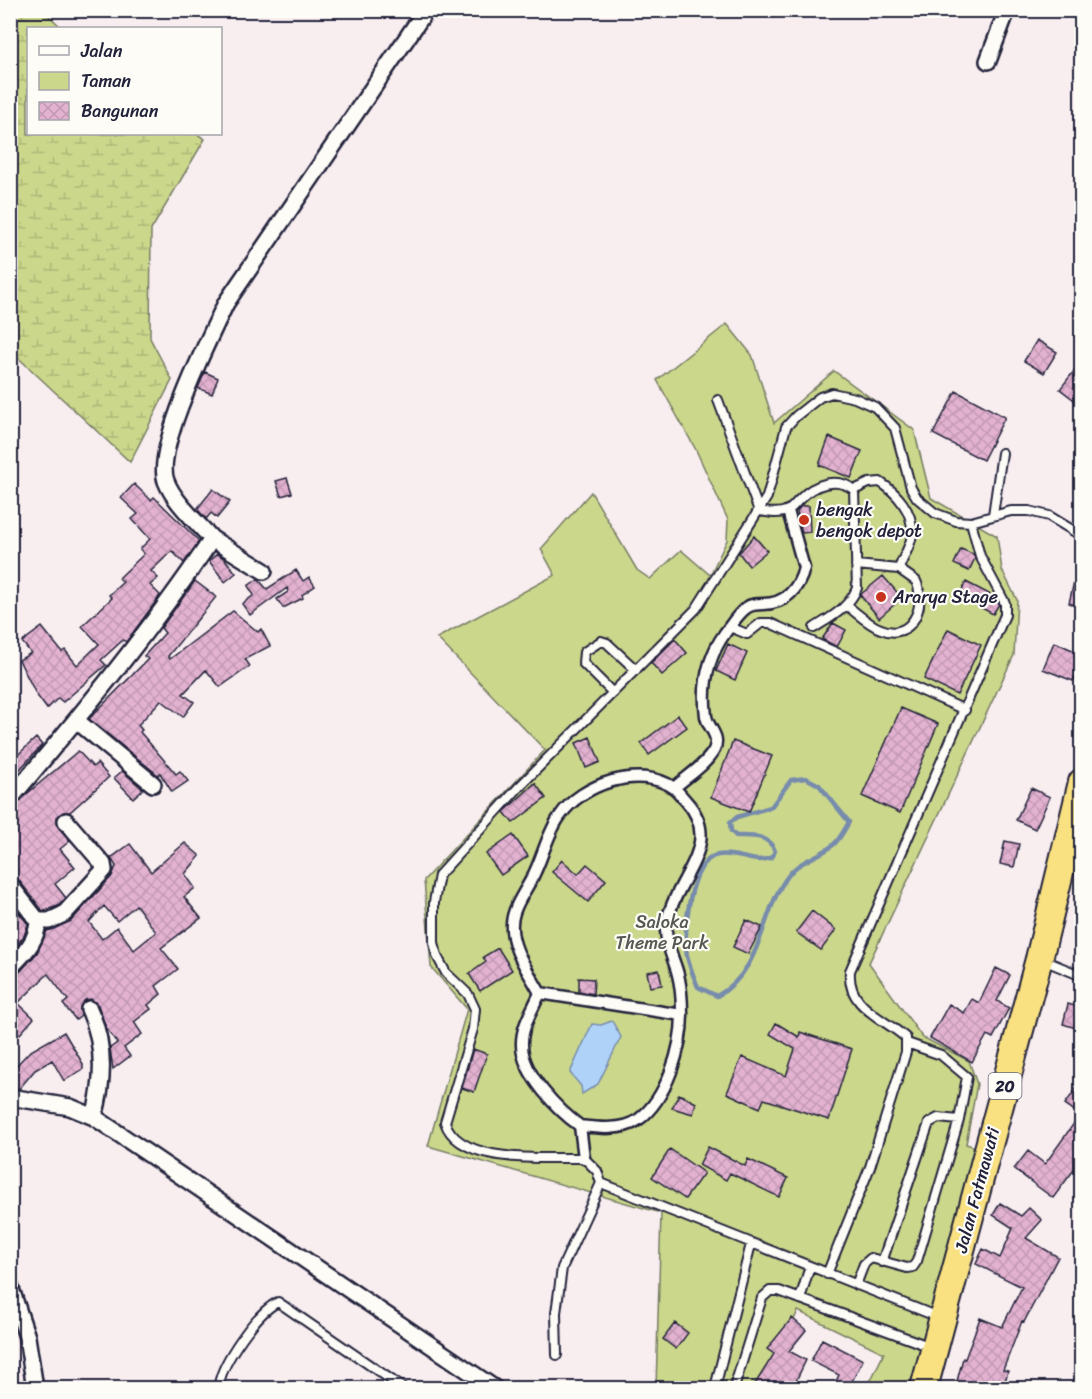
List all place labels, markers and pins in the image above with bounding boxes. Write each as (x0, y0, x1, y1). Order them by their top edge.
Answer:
place label: bengak bengok depot (816, 494, 922, 547)
marker: bengak bengok depot (797, 513, 811, 527)
place label: Ararya Stage (892, 581, 998, 613)
marker: Ararya Stage (874, 590, 888, 604)

